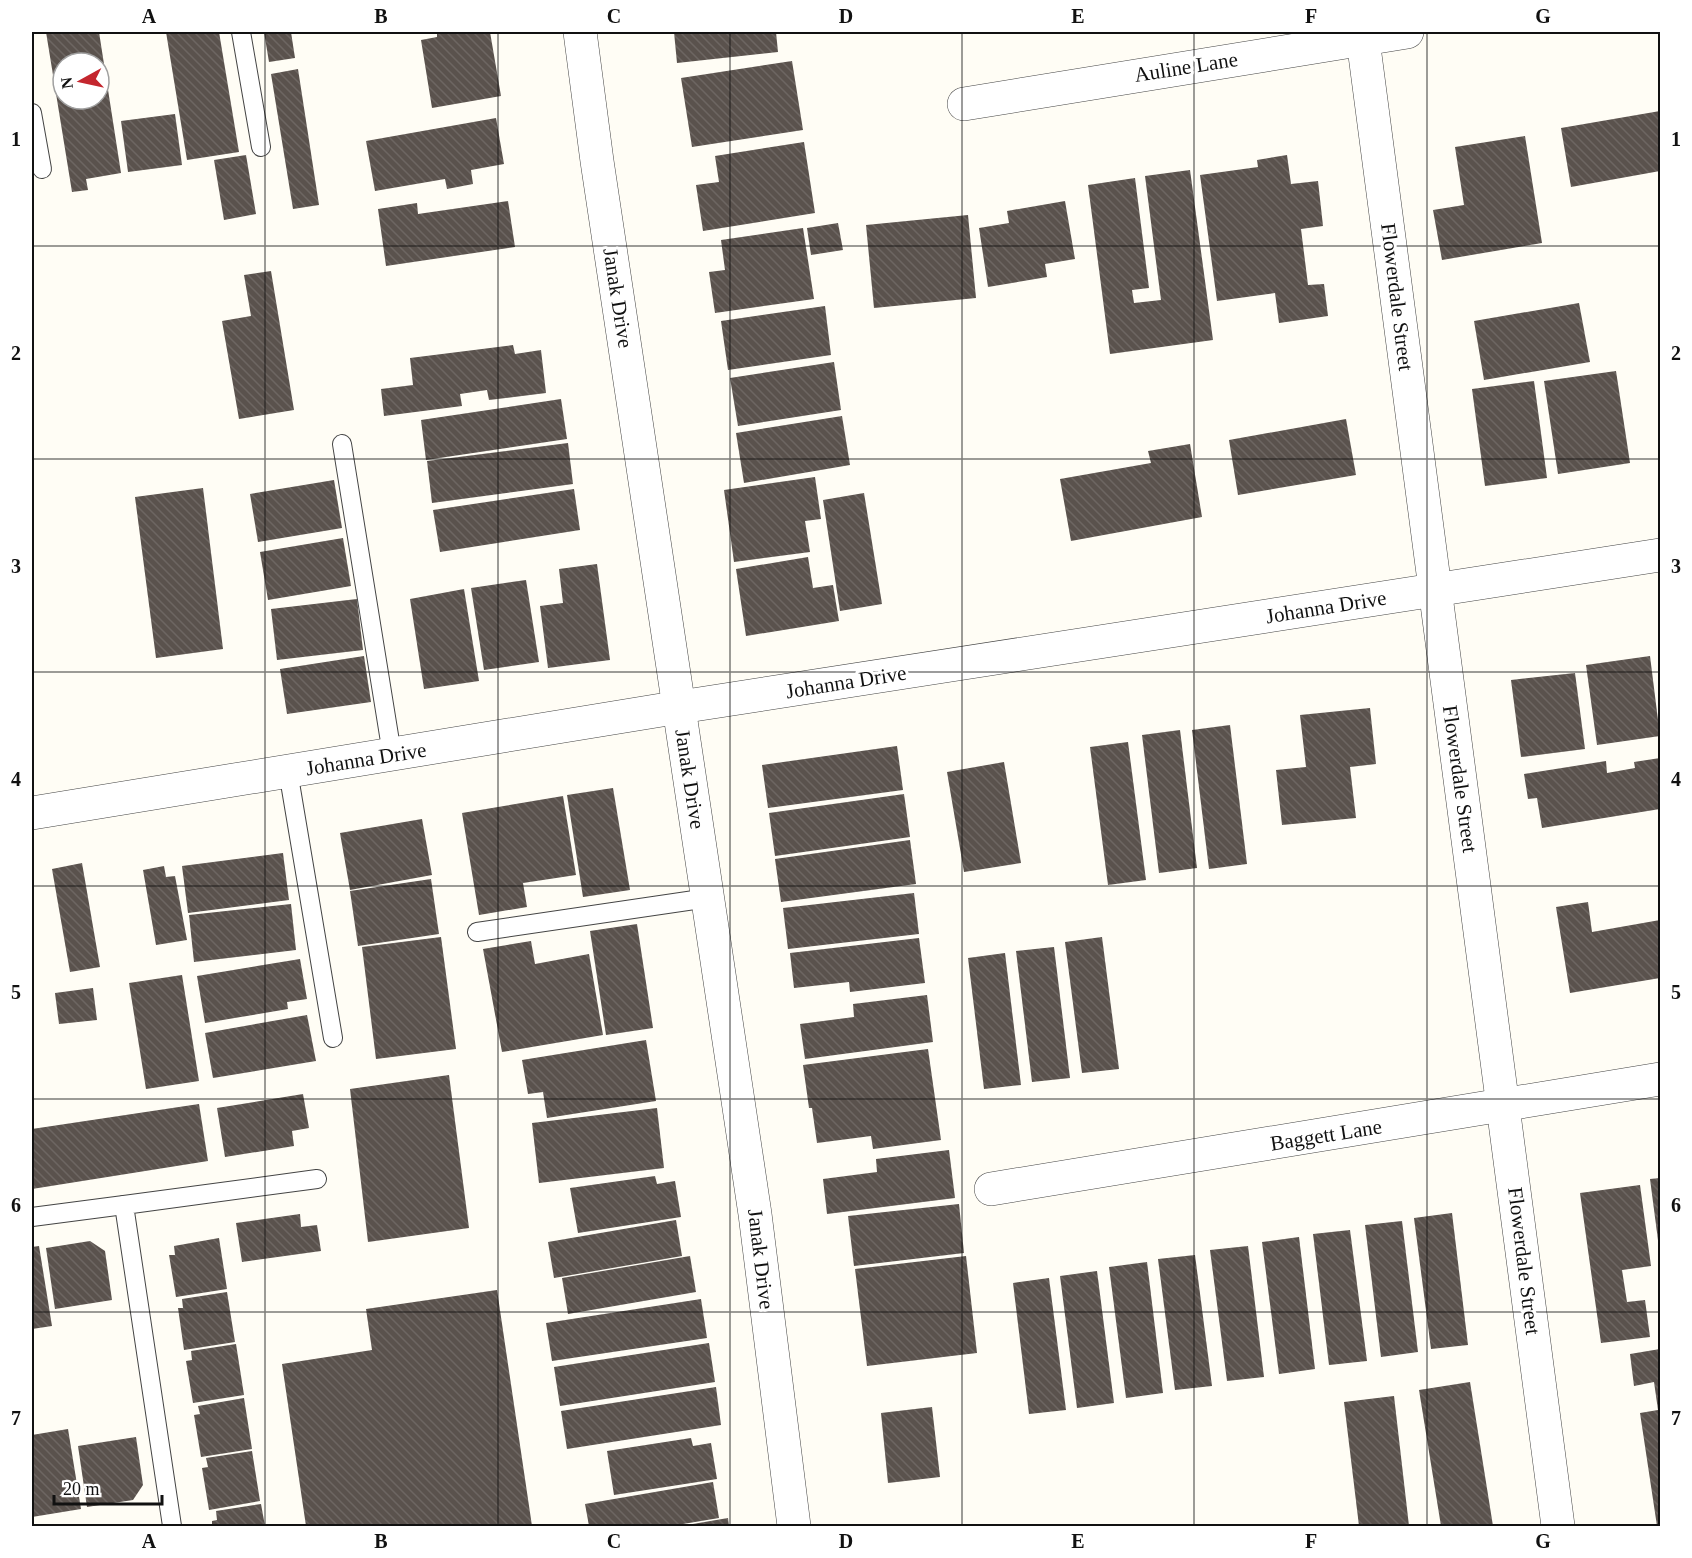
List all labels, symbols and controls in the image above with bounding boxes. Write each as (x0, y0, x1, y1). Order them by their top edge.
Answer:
text: A (142, 5, 157, 27)
text: B (374, 5, 388, 27)
text: C (607, 5, 621, 27)
text: D (839, 5, 853, 27)
text: E (1071, 5, 1085, 27)
text: F (1305, 5, 1317, 27)
text: G (1535, 5, 1551, 27)
street label: Auline Lane (1133, 47, 1239, 87)
north arrow (51, 51, 111, 111)
text: N (57, 76, 76, 90)
text: 1 (11, 128, 21, 150)
text: 1 (1671, 128, 1681, 150)
street label: Flowerdale Street (1376, 222, 1418, 372)
street label: Janak Drive (598, 246, 638, 350)
text: 2 (11, 342, 21, 364)
text: 2 (1671, 342, 1681, 364)
text: 3 (11, 555, 21, 577)
text: 3 (1671, 555, 1681, 577)
street label: Johanna Drive (1264, 586, 1388, 628)
street label: Johanna Drive (784, 661, 908, 703)
street label: Flowerdale Street (1438, 704, 1482, 854)
street label: Janak Drive (670, 727, 710, 831)
street label: Johanna Drive (304, 738, 428, 780)
text: 4 (11, 768, 21, 790)
text: 4 (1671, 768, 1681, 790)
text: 5 (11, 981, 21, 1003)
text: 5 (1671, 981, 1681, 1003)
street label: Baggett Lane (1269, 1114, 1383, 1156)
street label: Flowerdale Street (1503, 1186, 1545, 1336)
text: 6 (11, 1194, 21, 1216)
text: 6 (1671, 1194, 1681, 1216)
street label: Janak Drive (743, 1207, 779, 1311)
text: 7 (11, 1407, 21, 1429)
text: 7 (1671, 1407, 1681, 1429)
scale bar (54, 1468, 162, 1506)
text: 20 m (63, 1479, 100, 1499)
text: A (142, 1530, 157, 1552)
text: B (374, 1530, 388, 1552)
text: C (607, 1530, 621, 1552)
text: D (839, 1530, 853, 1552)
text: E (1071, 1530, 1085, 1552)
text: F (1305, 1530, 1317, 1552)
text: G (1535, 1530, 1551, 1552)

